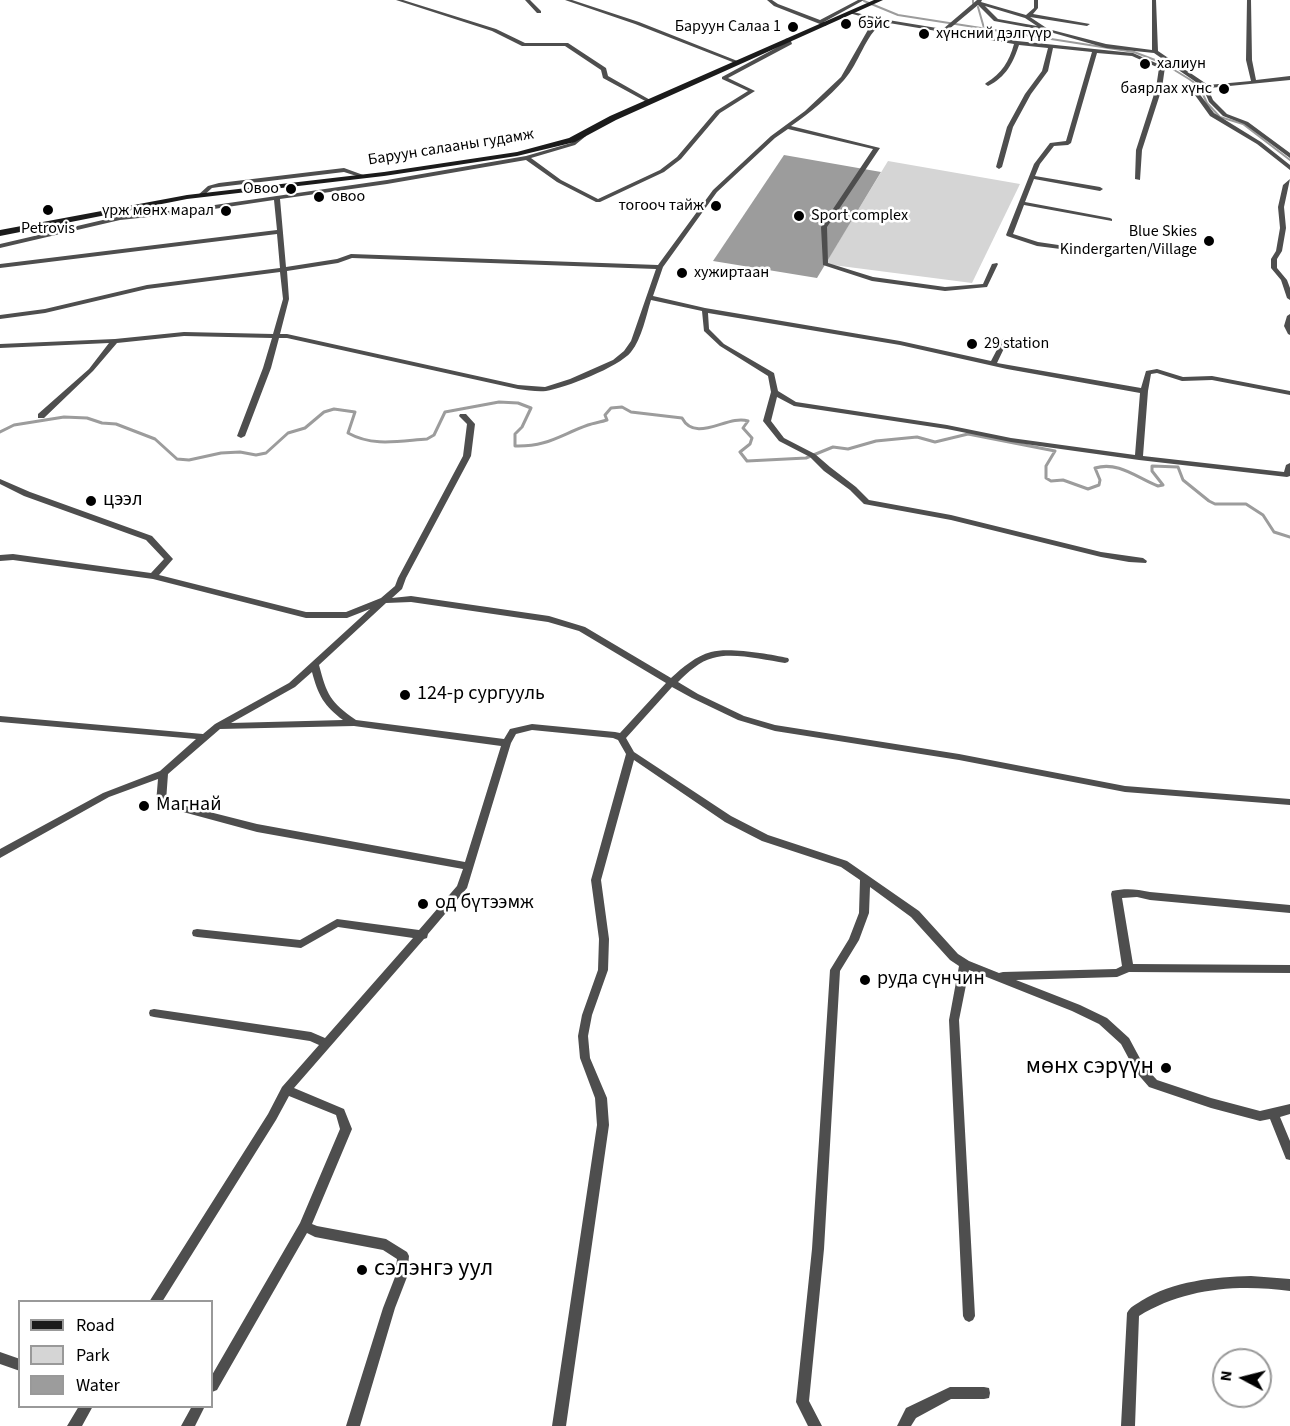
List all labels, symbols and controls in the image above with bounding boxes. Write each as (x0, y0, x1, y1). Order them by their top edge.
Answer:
place label: бэйс (858, 14, 890, 34)
place label: Баруун Салаа 1 (675, 17, 781, 37)
marker: бэйс (839, 17, 853, 31)
marker: Баруун Салаа 1 (786, 20, 800, 34)
place label: хүнсний дэлгүүр (936, 24, 1052, 44)
marker: хүнсний дэлгүүр (917, 27, 931, 41)
place label: халиун (1157, 54, 1206, 74)
marker: халиун (1138, 57, 1152, 71)
place label: баярлах хүнс (1121, 79, 1212, 99)
marker: баярлах хүнс (1217, 82, 1231, 96)
street label: Баруун салааны гудамж (367, 125, 535, 171)
place label: Овоо (243, 179, 279, 199)
marker: Овоо (284, 182, 298, 196)
place label: овоо (331, 187, 365, 207)
marker: овоо (312, 190, 326, 204)
place label: тогооч тайж (618, 196, 704, 216)
marker: тогооч тайж (709, 199, 723, 213)
place label: үрж мөнх марал (102, 201, 214, 221)
marker: Petrovis (41, 203, 55, 217)
marker: үрж мөнх марал (219, 204, 233, 218)
place label: Sport complex (811, 206, 908, 226)
marker: Sport complex (792, 209, 806, 223)
place label: Petrovis (21, 219, 75, 239)
place label: Blue Skies Kindergarten/Village (1060, 222, 1197, 260)
marker: Blue Skies Kindergarten/Village (1202, 234, 1216, 248)
place label: хужиртаан (694, 263, 769, 283)
marker: хужиртаан (675, 266, 689, 280)
place label: 29 station (984, 334, 1049, 354)
marker: 29 station (965, 337, 979, 351)
place label: цээл (103, 489, 143, 513)
marker: цээл (84, 494, 98, 508)
place label: 124-р сургууль (417, 683, 545, 707)
marker: 124-р сургууль (398, 688, 412, 702)
place label: Магнай (156, 794, 221, 818)
marker: Магнай (137, 799, 151, 813)
place label: од бүтээмж (435, 892, 534, 916)
marker: од бүтээмж (416, 897, 430, 911)
place label: руда сүнчин (877, 968, 985, 992)
marker: руда сүнчин (858, 973, 872, 987)
place label: мөнх сэрүүн (1026, 1054, 1154, 1082)
marker: мөнх сэрүүн (1159, 1061, 1173, 1075)
place label: сэлэнгэ уул (374, 1256, 493, 1284)
marker: сэлэнгэ уул (355, 1263, 369, 1277)
legend (18, 1300, 213, 1408)
text: Road (76, 1313, 115, 1338)
text: Park (76, 1343, 110, 1368)
north arrow (1212, 1348, 1272, 1408)
text: N (1215, 1369, 1238, 1383)
text: Water (76, 1373, 120, 1398)

